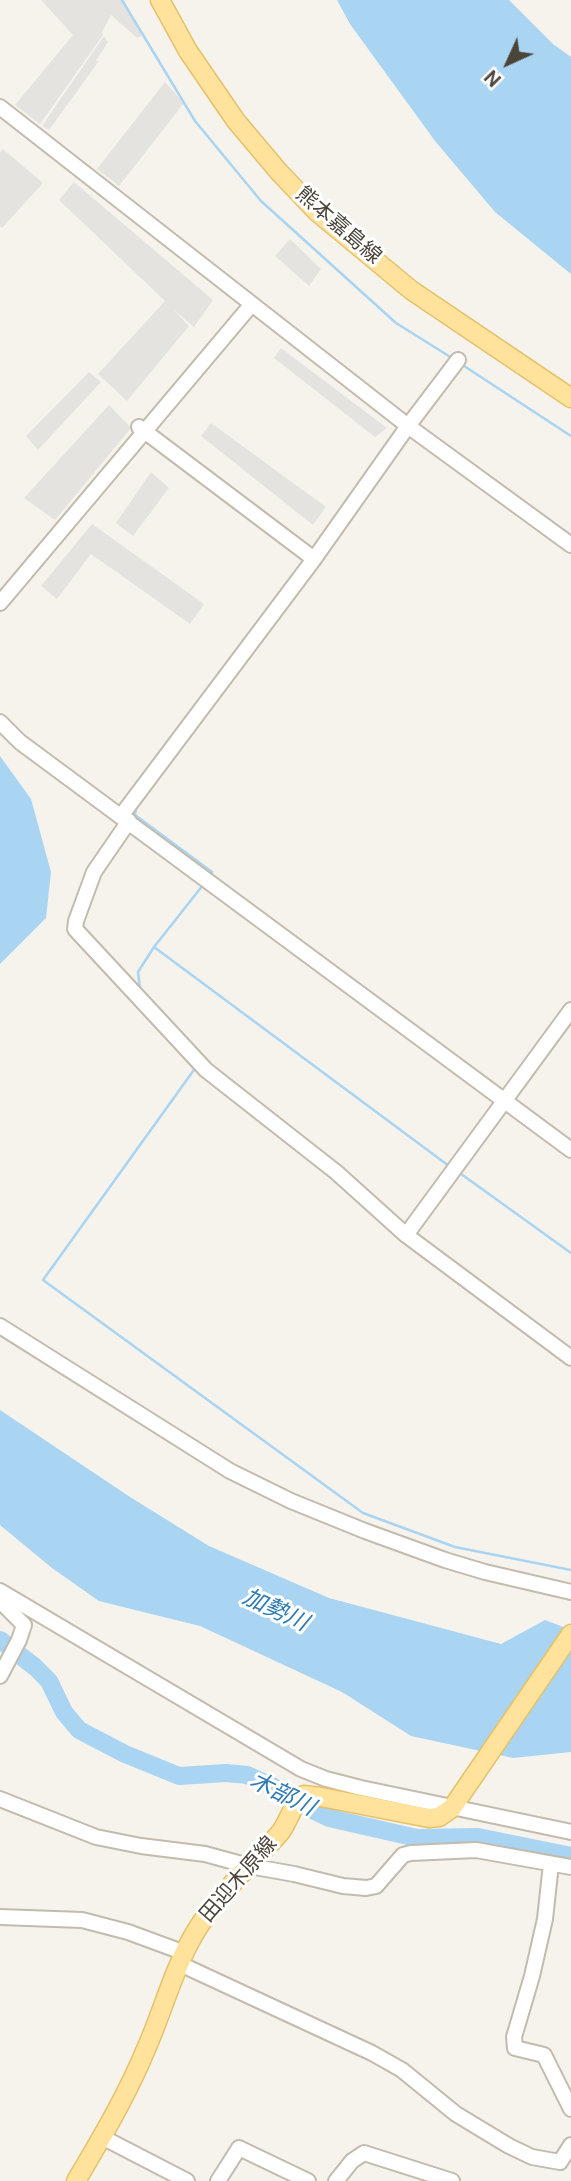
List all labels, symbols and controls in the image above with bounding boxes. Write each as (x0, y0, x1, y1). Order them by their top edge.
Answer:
north arrow (473, 28, 543, 98)
text: N (479, 64, 507, 92)
street label: 熊本嘉島線 (290, 182, 386, 270)
water label: 加勢川 (238, 1584, 312, 1638)
water label: 木部川 (245, 1767, 319, 1823)
street label: 田迎木原線 (195, 1832, 283, 1928)

